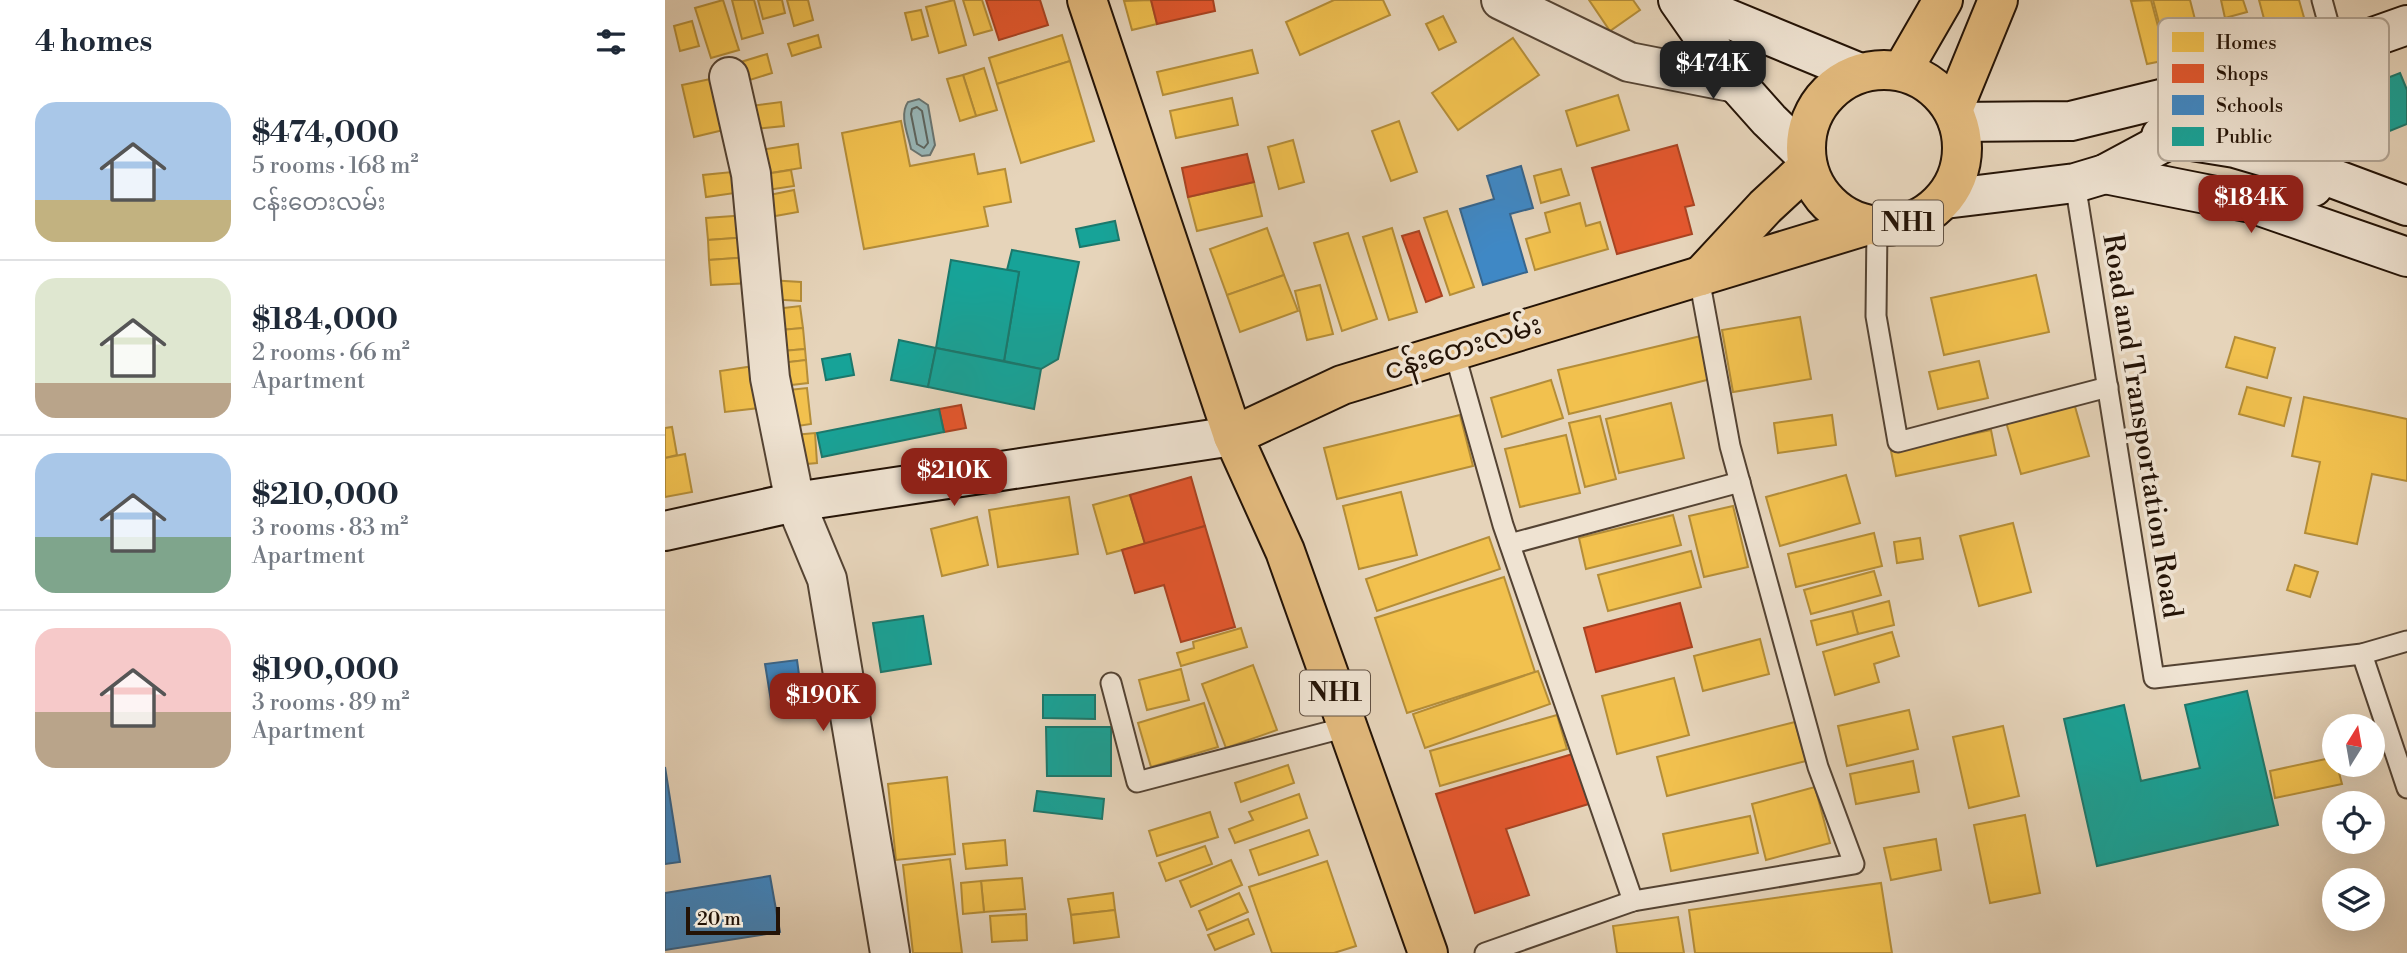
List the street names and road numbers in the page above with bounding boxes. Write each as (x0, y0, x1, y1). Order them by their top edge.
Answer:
road number: NH1 (1873, 200, 1943, 246)
street label: Road and Transportation Road (2094, 231, 2190, 621)
street label: ငန်းတေးလမ်း (1380, 306, 1547, 392)
road number: NH1 (1300, 670, 1370, 716)

